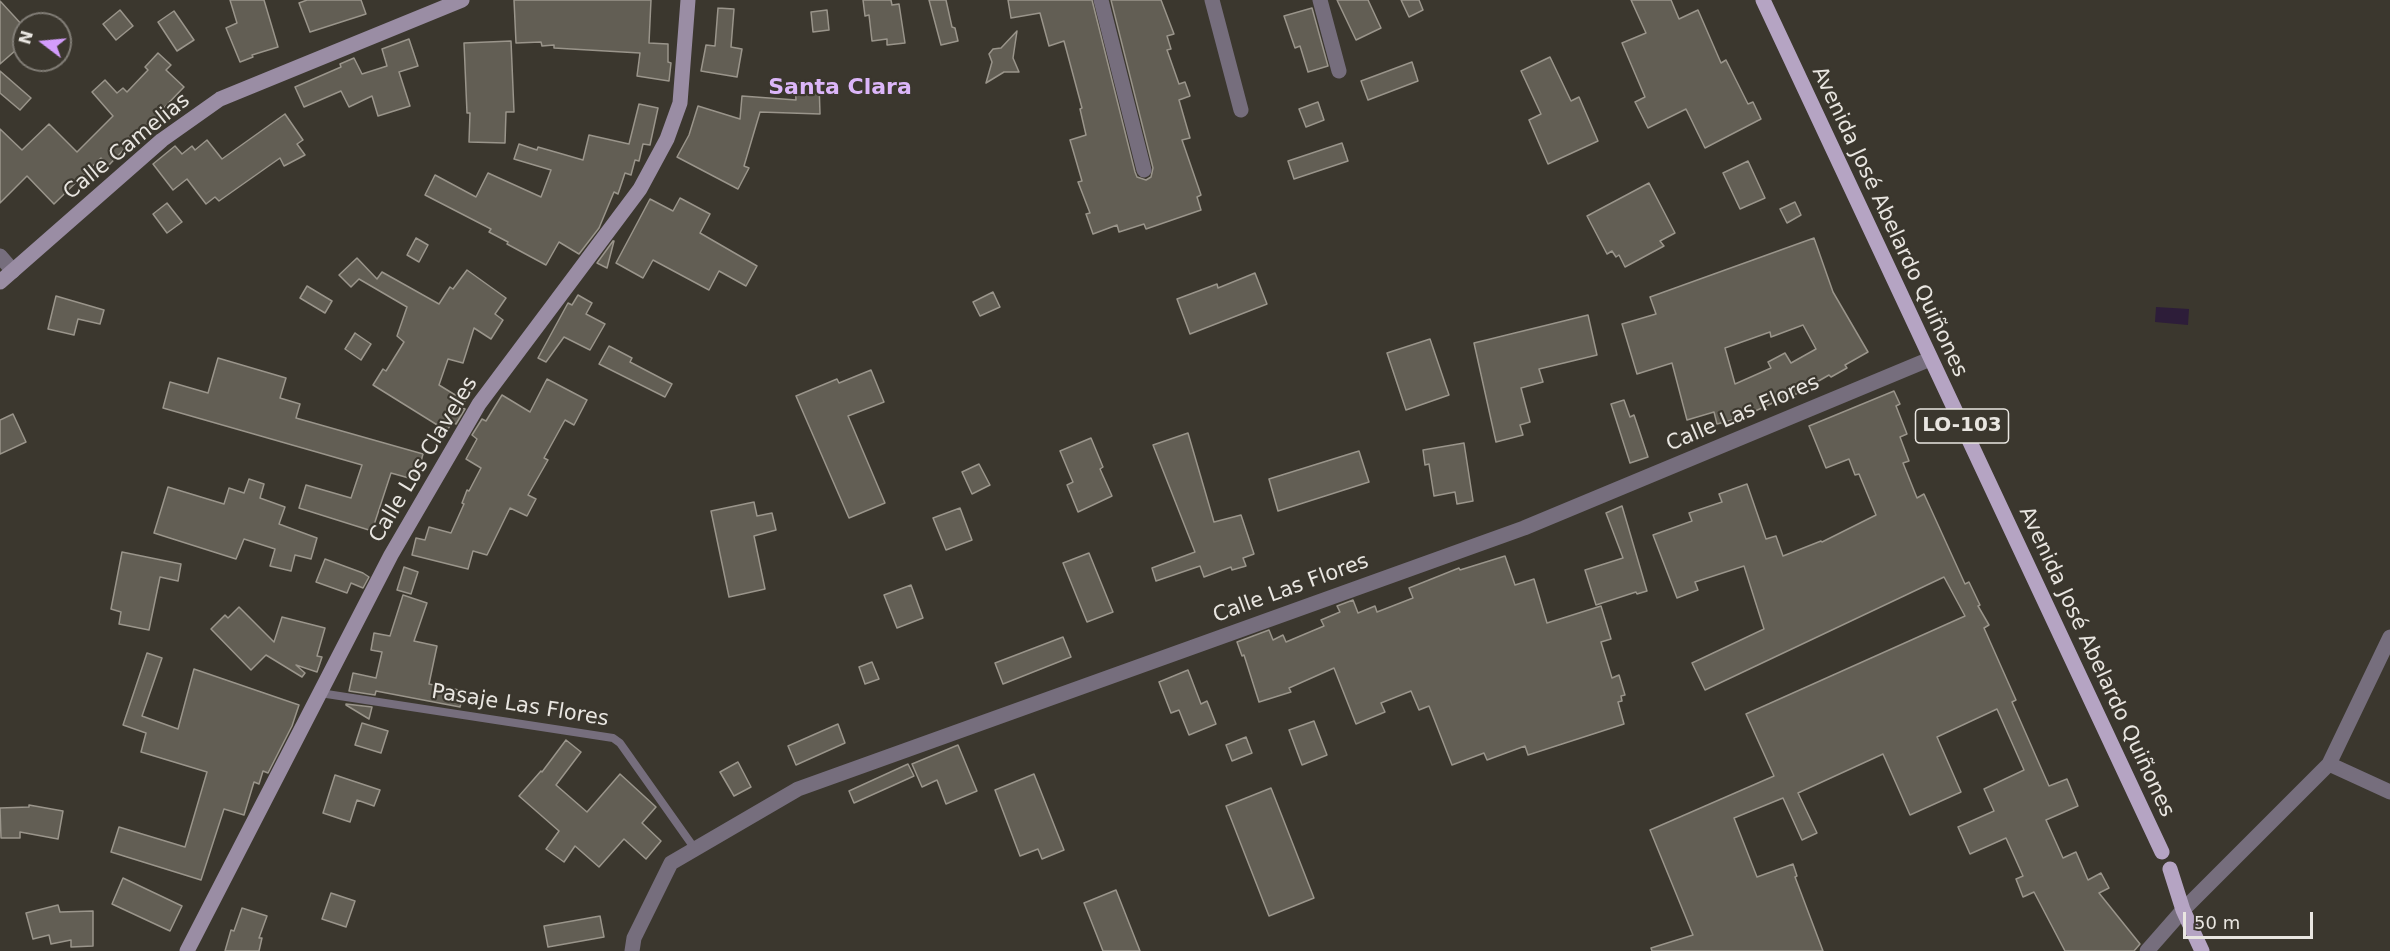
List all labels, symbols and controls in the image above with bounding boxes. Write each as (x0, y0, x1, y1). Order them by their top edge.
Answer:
north arrow (12, 12, 72, 72)
text: N (15, 28, 37, 47)
street label: Avenida José Abelardo Quiñones (1806, 63, 1972, 381)
district label: Santa Clara (768, 75, 912, 101)
street label: Calle Camelias (59, 88, 195, 206)
street label: Calle Las Flores (1663, 370, 1823, 458)
street label: Calle Los Claveles (365, 373, 483, 547)
road number: LO-103 (1916, 409, 2008, 443)
street label: Avenida José Abelardo Quiñones (2013, 503, 2179, 821)
street label: Calle Las Flores (1210, 549, 1372, 629)
street label: Pasaje Las Flores (430, 680, 610, 732)
scale bar (2186, 900, 2316, 938)
text: 50 m (2194, 912, 2240, 933)

